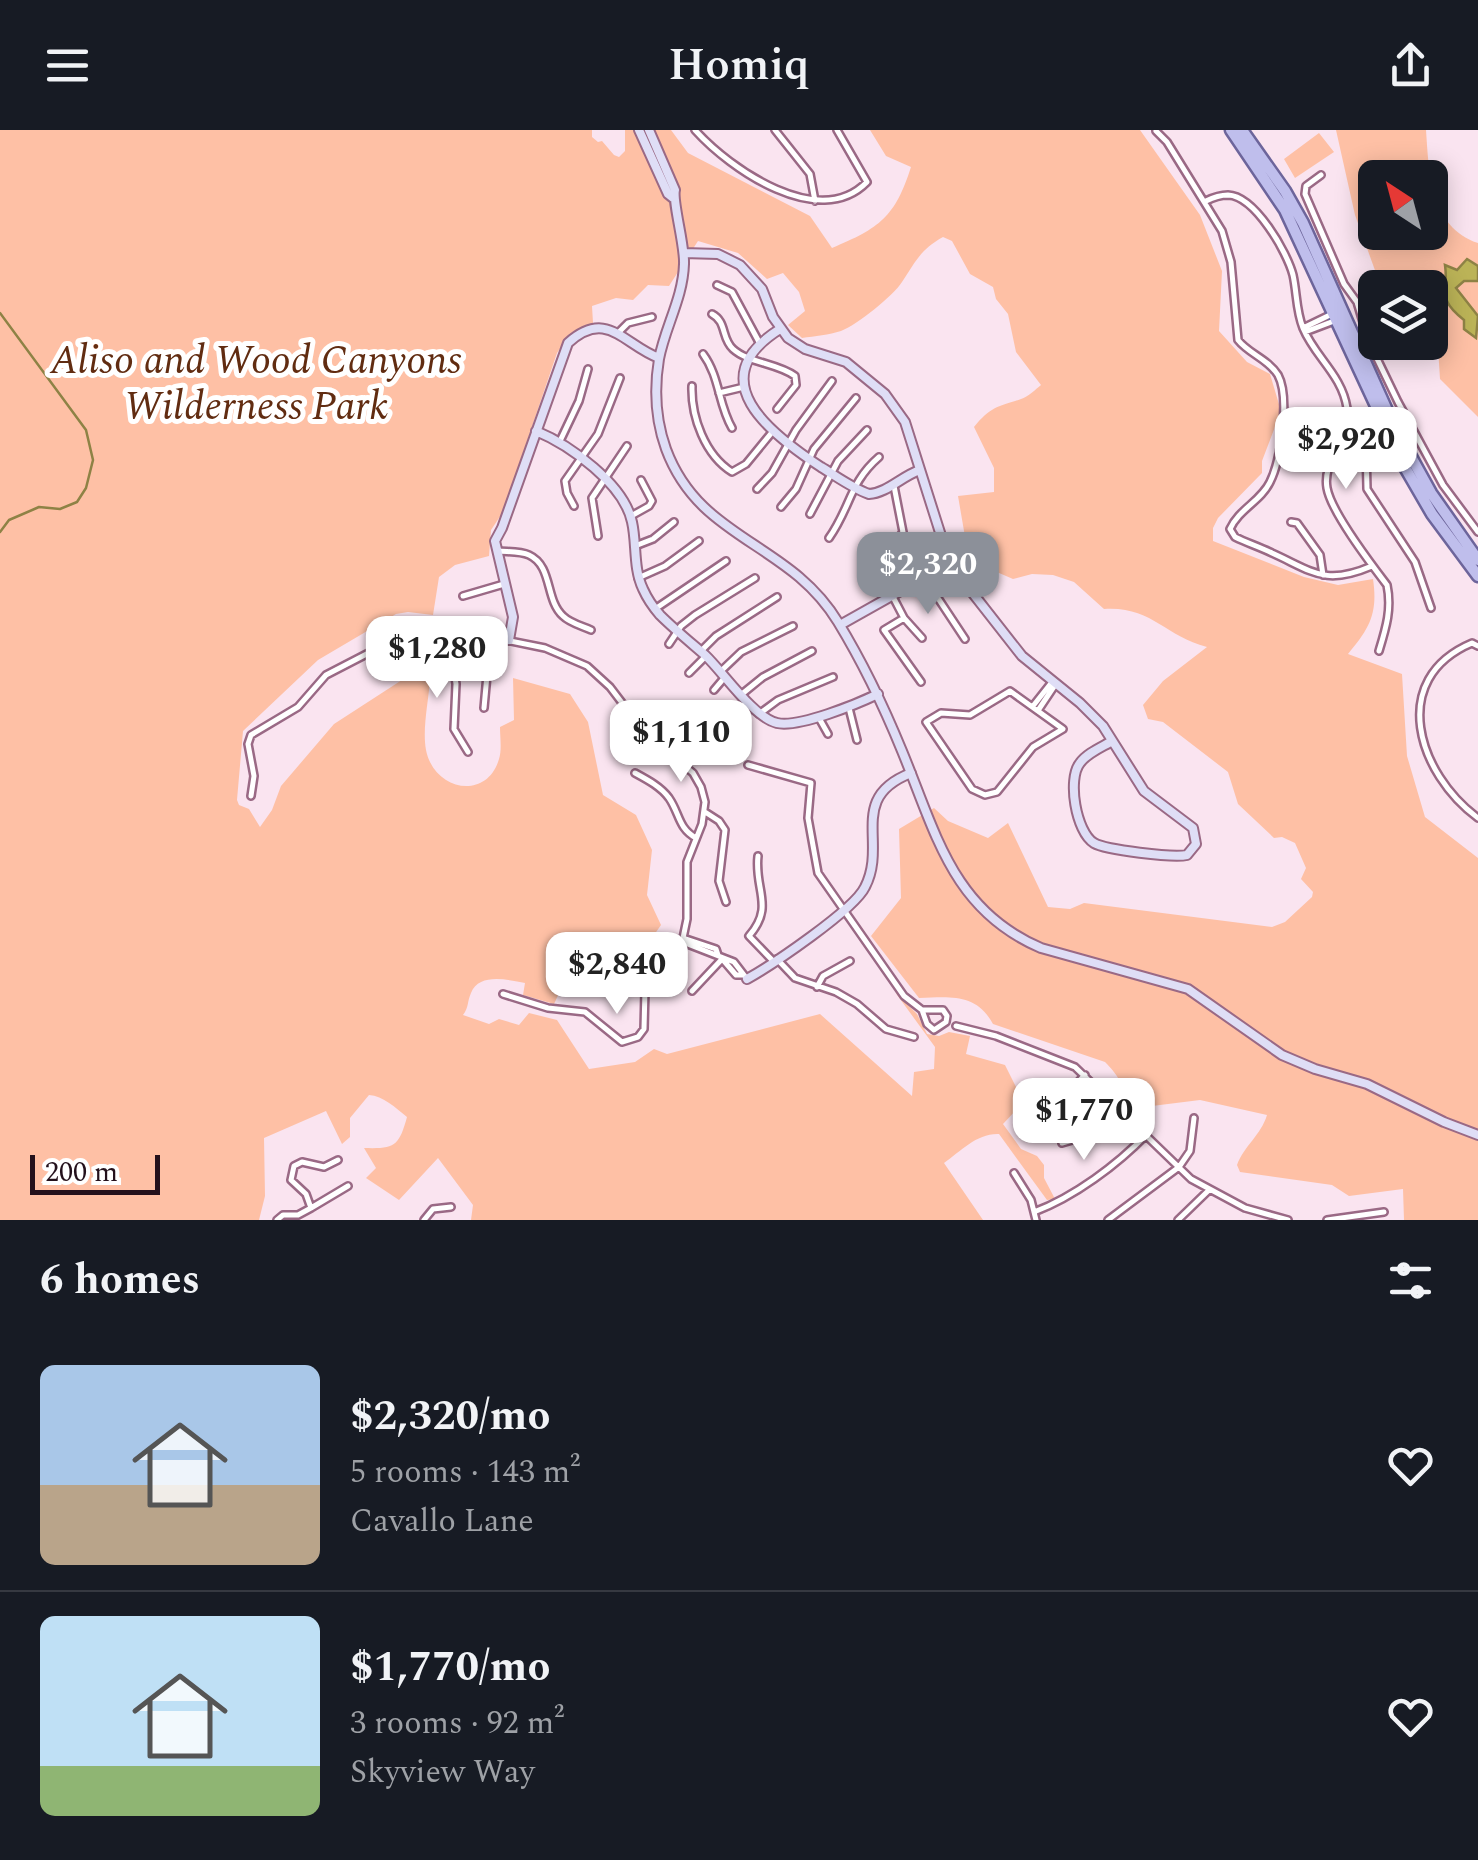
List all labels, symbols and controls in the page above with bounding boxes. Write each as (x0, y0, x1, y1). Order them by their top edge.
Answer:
text: Homiq (668, 31, 810, 100)
icon: menu (40, 38, 95, 93)
icon: share (1383, 38, 1438, 93)
north arrow (1358, 160, 1448, 250)
map controls (1358, 160, 1448, 360)
button: layers (1358, 270, 1448, 360)
park label: Aliso and Wood Canyons Wilderness Park (49, 331, 462, 438)
pin: $2,920 (1265, 407, 1427, 492)
text: $2,920 (1297, 415, 1395, 464)
pin: $2,320 (847, 532, 1009, 617)
text: $2,320 (879, 540, 977, 589)
pin: $1,280 (356, 616, 518, 701)
text: $1,280 (388, 624, 486, 673)
pin: $1,110 (600, 700, 762, 785)
text: $1,110 (632, 708, 730, 757)
pin: $2,840 (536, 932, 698, 1017)
text: $2,840 (568, 940, 666, 989)
pin: $1,770 (1003, 1078, 1165, 1163)
text: $1,770 (1035, 1086, 1133, 1135)
scale bar (30, 1150, 160, 1194)
text: 200 m (45, 1151, 118, 1194)
text: 6 homes (40, 1249, 200, 1312)
icon: filters (1383, 1253, 1438, 1308)
text: $2,320/mo (350, 1385, 550, 1448)
icon: home (120, 1405, 240, 1525)
icon: heart (1383, 1438, 1438, 1493)
text: 5 rooms · 143 m² (350, 1448, 580, 1497)
text: Cavallo Lane (350, 1497, 534, 1546)
text: $1,770/mo (350, 1636, 550, 1699)
icon: home (120, 1656, 240, 1776)
icon: heart (1383, 1689, 1438, 1744)
text: 3 rooms · 92 m² (350, 1699, 564, 1748)
text: Skyview Way (350, 1748, 535, 1797)

